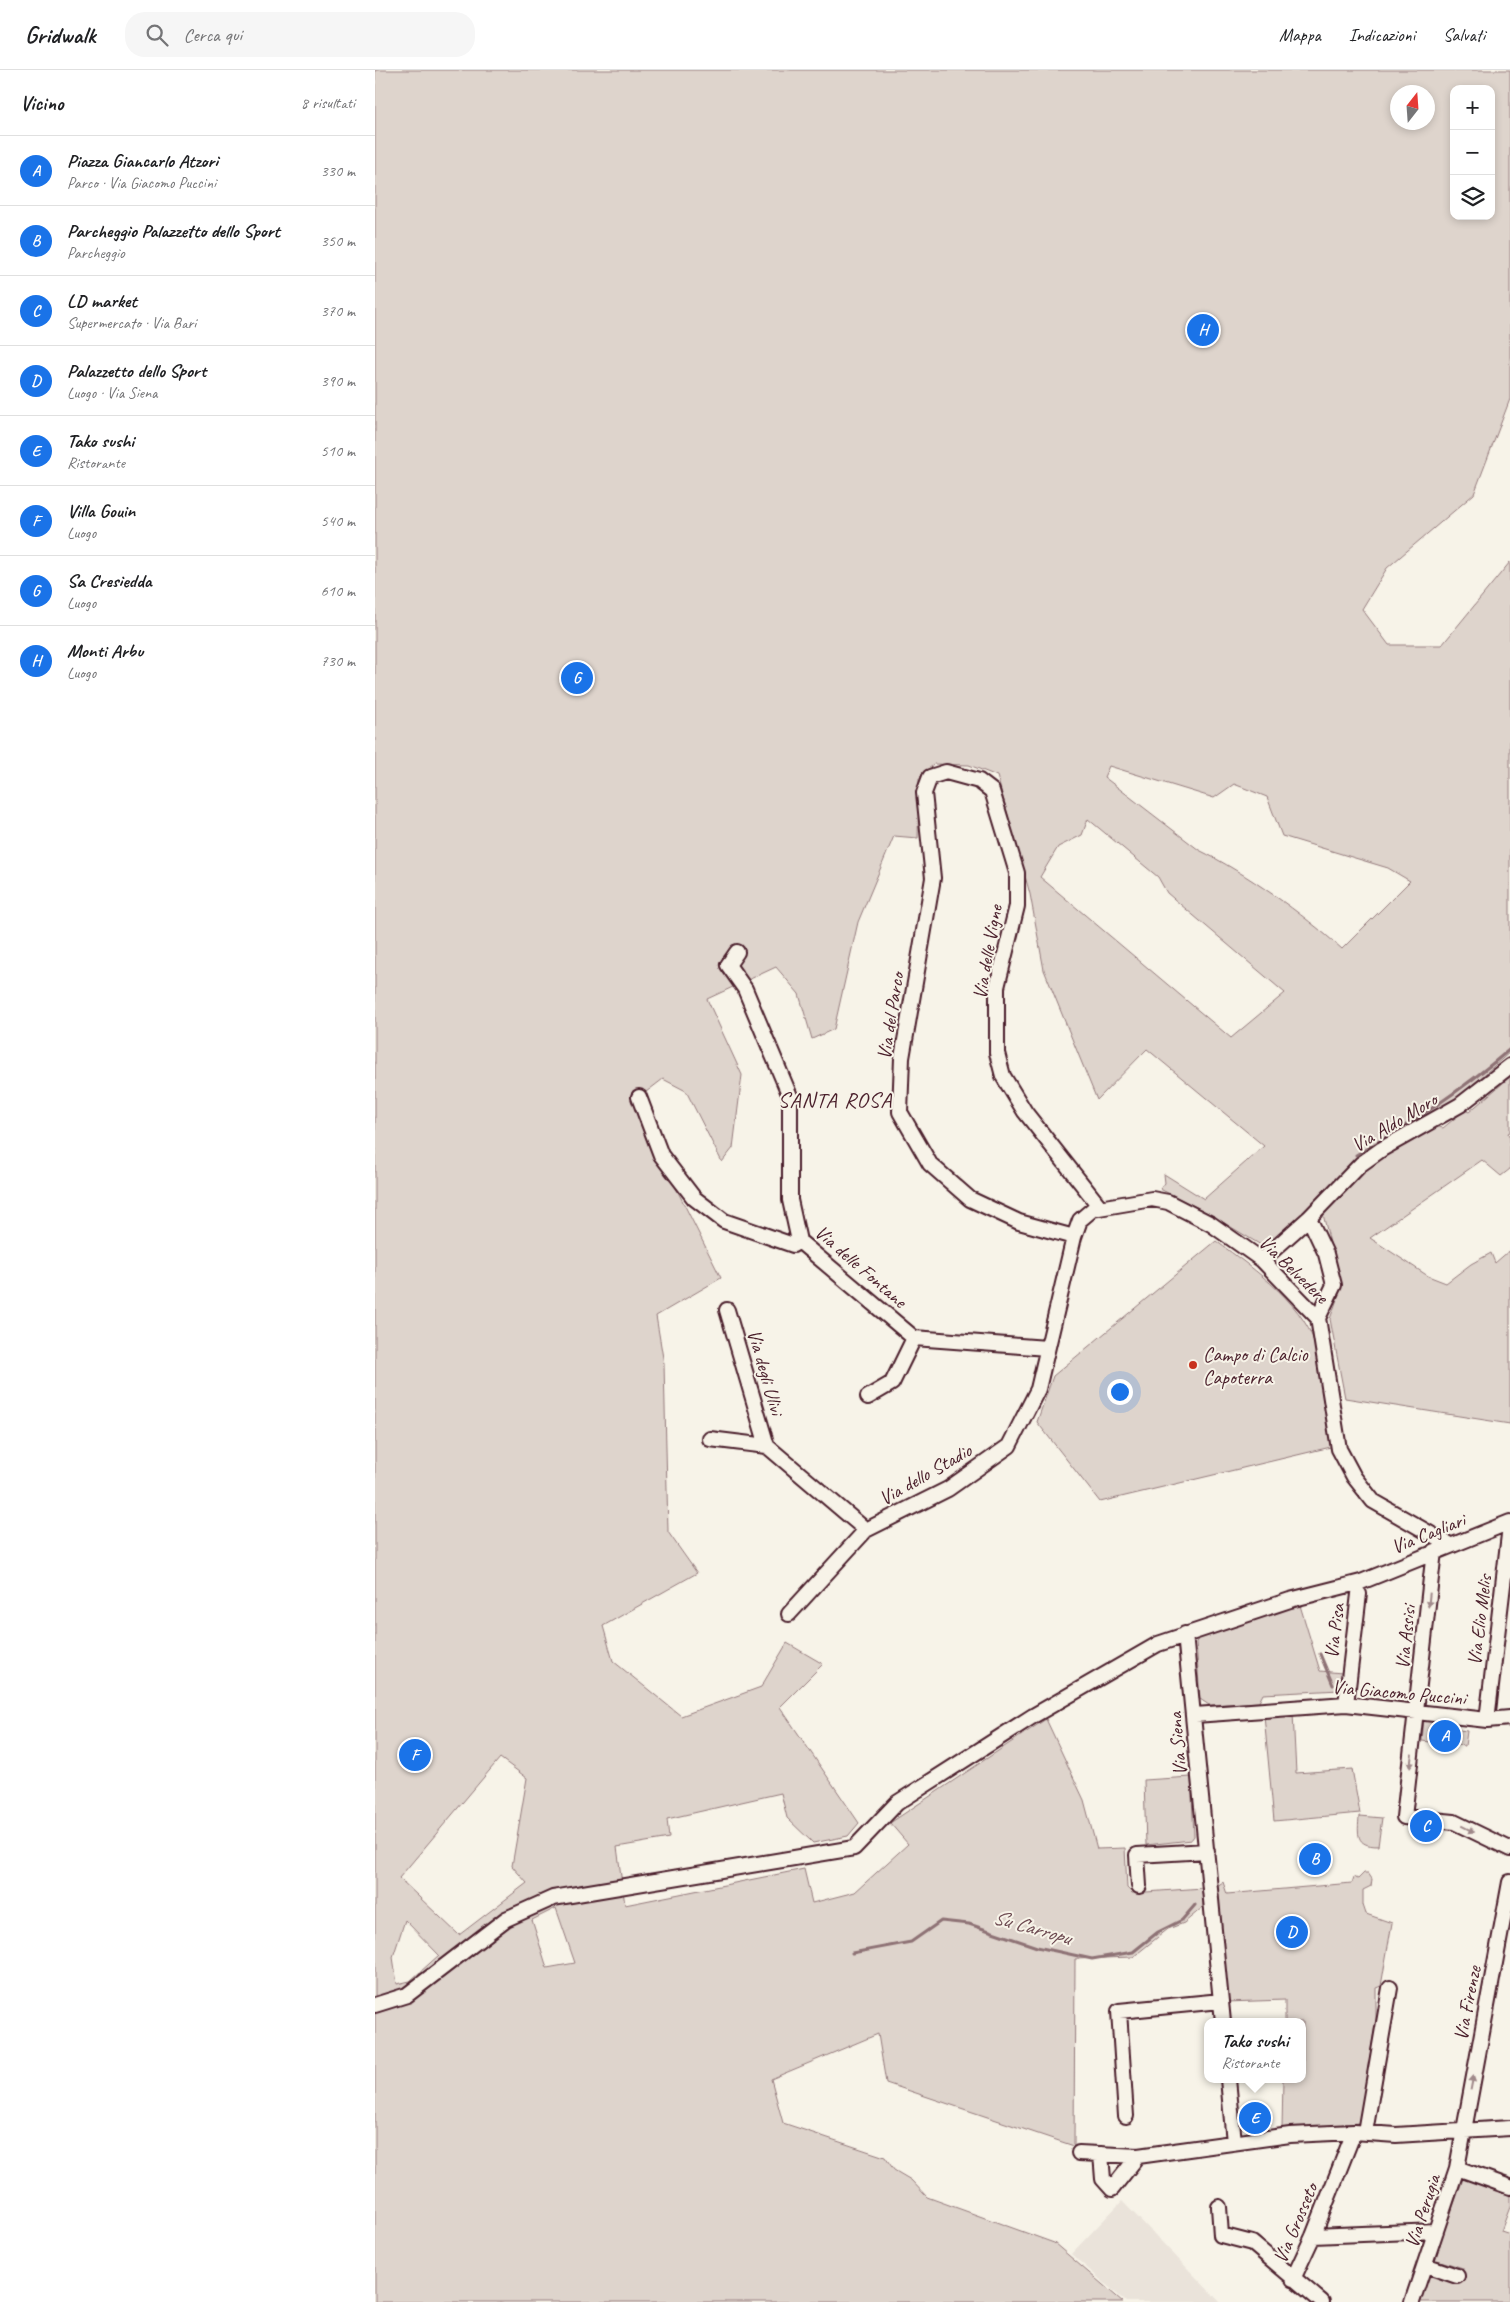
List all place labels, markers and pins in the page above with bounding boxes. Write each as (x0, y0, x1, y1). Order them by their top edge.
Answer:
pin: H (1187, 311, 1219, 349)
pin: G (561, 659, 593, 697)
place label: Campo di Calcio Capoterra (1203, 1342, 1309, 1390)
marker: Campo di Calcio Capoterra (1187, 1359, 1199, 1371)
pin: A (1429, 1717, 1461, 1755)
pin: F (399, 1736, 431, 1774)
pin: C (1410, 1807, 1442, 1845)
pin: B (1299, 1840, 1331, 1878)
pin: D (1276, 1913, 1308, 1951)
pin: E (1239, 2099, 1271, 2137)

